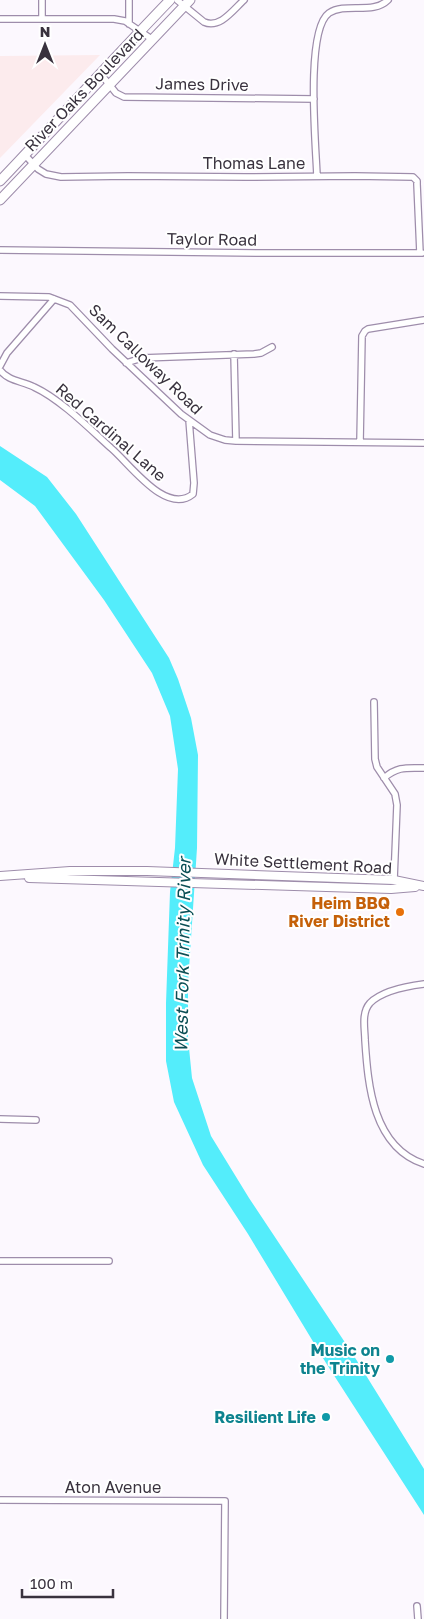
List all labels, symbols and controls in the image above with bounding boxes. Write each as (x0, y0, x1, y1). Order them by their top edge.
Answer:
north arrow (20, 20, 70, 70)
text: N (40, 23, 50, 40)
street label: River Oaks Boulevard (20, 24, 148, 156)
street label: James Drive (155, 73, 249, 95)
street label: Thomas Lane (203, 153, 305, 173)
street label: Taylor Road (167, 228, 257, 250)
street label: Sam Calloway Road (85, 300, 207, 418)
street label: Red Cardinal Lane (52, 379, 170, 485)
street label: White Settlement Road (213, 848, 393, 878)
water label: West Fork Trinity River (169, 854, 195, 1053)
place label: Heim BBQ River District (288, 893, 390, 931)
marker: Heim BBQ River District (394, 906, 406, 918)
place label: Music on the Trinity (300, 1340, 380, 1378)
marker: Music on the Trinity (384, 1353, 396, 1365)
place label: Resilient Life (214, 1407, 316, 1427)
marker: Resilient Life (320, 1411, 332, 1423)
street label: Aton Avenue (65, 1477, 161, 1497)
scale bar (22, 1566, 114, 1598)
text: 100 m (30, 1574, 73, 1592)

